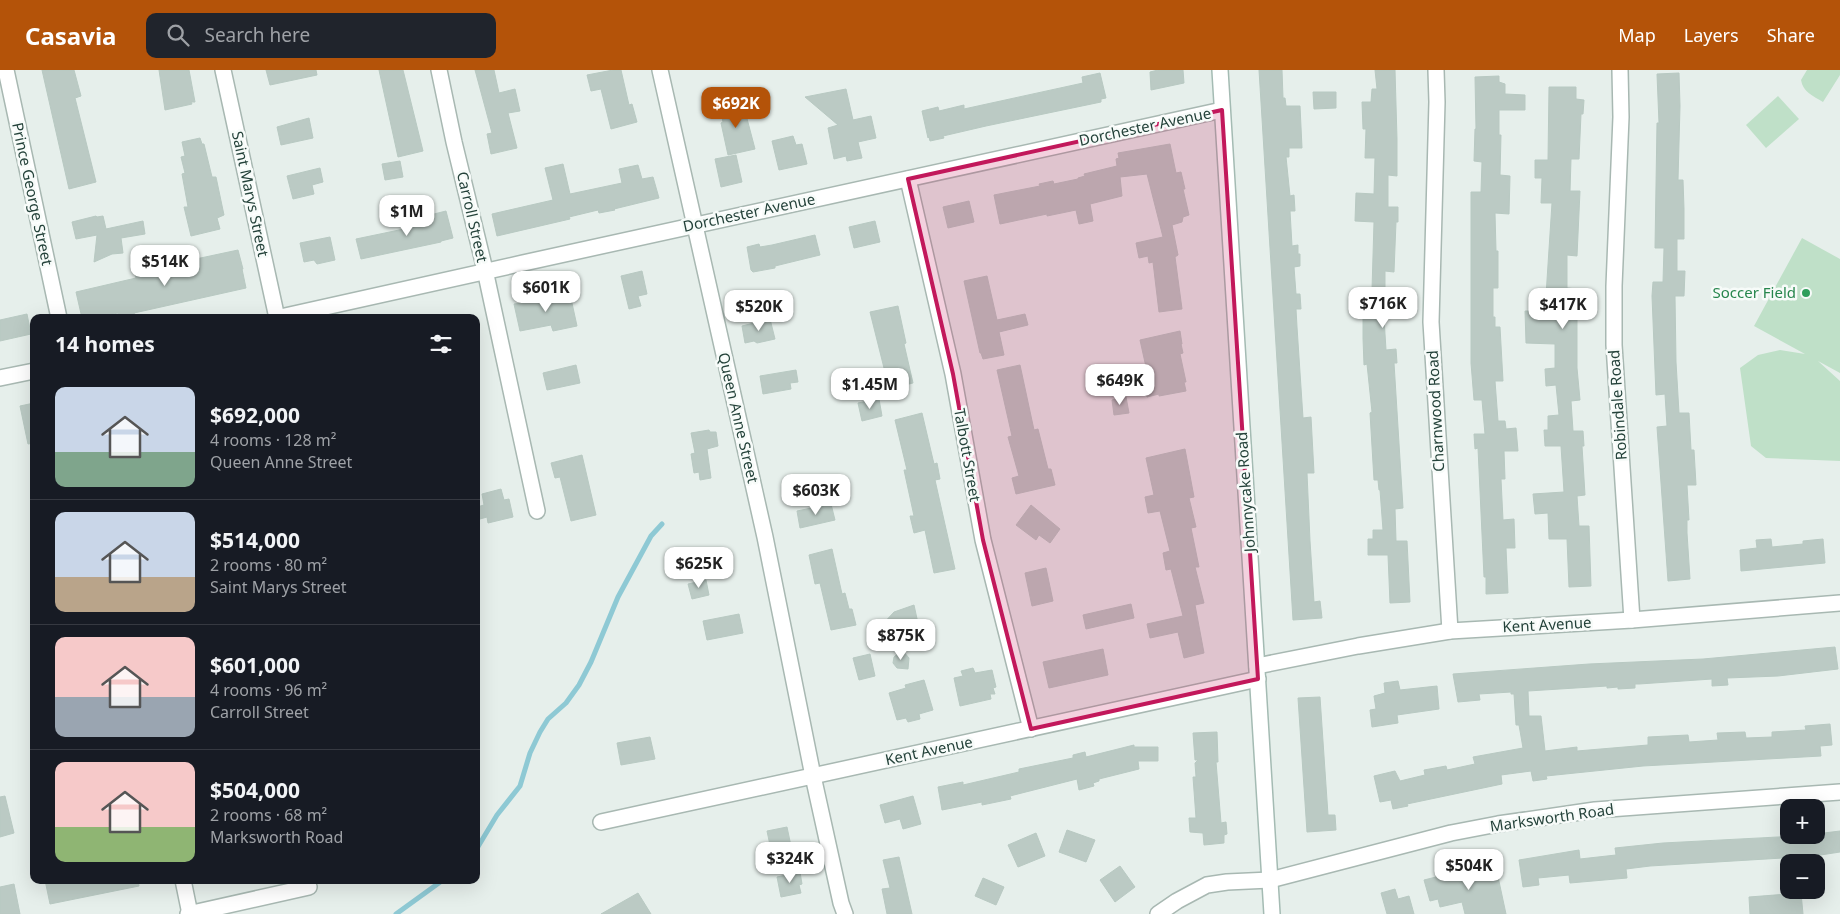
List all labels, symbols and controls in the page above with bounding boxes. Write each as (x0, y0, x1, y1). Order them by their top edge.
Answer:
search box (146, 13, 496, 58)
text: Casavia (25, 19, 116, 52)
icon: search (164, 21, 192, 49)
text: Search here (204, 22, 310, 48)
text: Map (1618, 23, 1656, 47)
text: Layers (1684, 23, 1739, 47)
text: Share (1767, 23, 1815, 47)
pin: $692K (701, 87, 771, 129)
text: $692K (712, 92, 760, 114)
street label: Dorchester Avenue (1077, 102, 1213, 150)
street label: Prince George Street (8, 120, 58, 268)
street label: Saint Marys Street (228, 129, 274, 259)
street label: Carroll Street (453, 169, 493, 265)
street label: Dorchester Avenue (681, 188, 817, 236)
pin: $1M (383, 194, 431, 237)
text: $1M (390, 200, 424, 222)
pin: $514K (130, 244, 200, 287)
text: $514K (141, 250, 189, 272)
pin: $601K (511, 270, 581, 313)
text: $601K (522, 276, 570, 298)
place label: Soccer Field (1713, 282, 1796, 302)
pin: $716K (1348, 286, 1418, 329)
marker: Soccer Field (1800, 287, 1812, 299)
pin: $417K (1528, 288, 1598, 330)
pin: $520K (724, 290, 794, 332)
text: $716K (1359, 292, 1407, 314)
text: $417K (1539, 293, 1587, 315)
text: $520K (735, 295, 783, 317)
text: 14 homes (55, 330, 155, 358)
icon: filters (427, 330, 455, 358)
street label: Robindale Road (1603, 349, 1631, 461)
street label: Charnwood Road (1422, 350, 1448, 472)
street label: Queen Anne Street (714, 351, 764, 486)
pin: $649K (1085, 364, 1155, 406)
pin: $1.45M (829, 368, 911, 410)
text: $649K (1096, 369, 1144, 391)
text: $1.45M (842, 373, 898, 395)
text: $692,000 (210, 401, 300, 429)
icon: home (95, 407, 155, 467)
street label: Talbott Street (950, 407, 986, 504)
text: 4 rooms · 128 m² (210, 429, 336, 451)
street label: Johnnycake Road (1231, 431, 1259, 555)
text: Queen Anne Street (210, 451, 352, 473)
pin: $603K (781, 474, 851, 516)
text: $603K (792, 479, 840, 501)
text: $514,000 (210, 526, 300, 554)
icon: home (95, 532, 155, 592)
pin: $625K (664, 546, 734, 589)
text: $625K (675, 552, 723, 574)
text: 2 rooms · 80 m² (210, 554, 327, 576)
text: Saint Marys Street (210, 576, 346, 598)
street label: Kent Avenue (1502, 612, 1592, 636)
pin: $875K (866, 618, 936, 661)
text: $875K (877, 624, 925, 646)
text: $601,000 (210, 651, 300, 679)
icon: home (95, 657, 155, 717)
text: 4 rooms · 96 m² (210, 679, 327, 701)
text: Carroll Street (210, 701, 309, 723)
street label: Kent Avenue (883, 731, 974, 769)
text: $504,000 (210, 776, 300, 804)
icon: home (95, 782, 155, 842)
street label: Marksworth Road (1489, 798, 1615, 836)
map controls (1780, 799, 1825, 899)
button: + (1780, 799, 1825, 844)
text: 2 rooms · 68 m² (210, 804, 327, 826)
text: Marksworth Road (210, 826, 343, 848)
pin: $324K (755, 842, 825, 884)
text: $324K (766, 847, 814, 869)
pin: $504K (1434, 848, 1504, 891)
text: $504K (1445, 854, 1493, 876)
button: − (1780, 854, 1825, 899)

